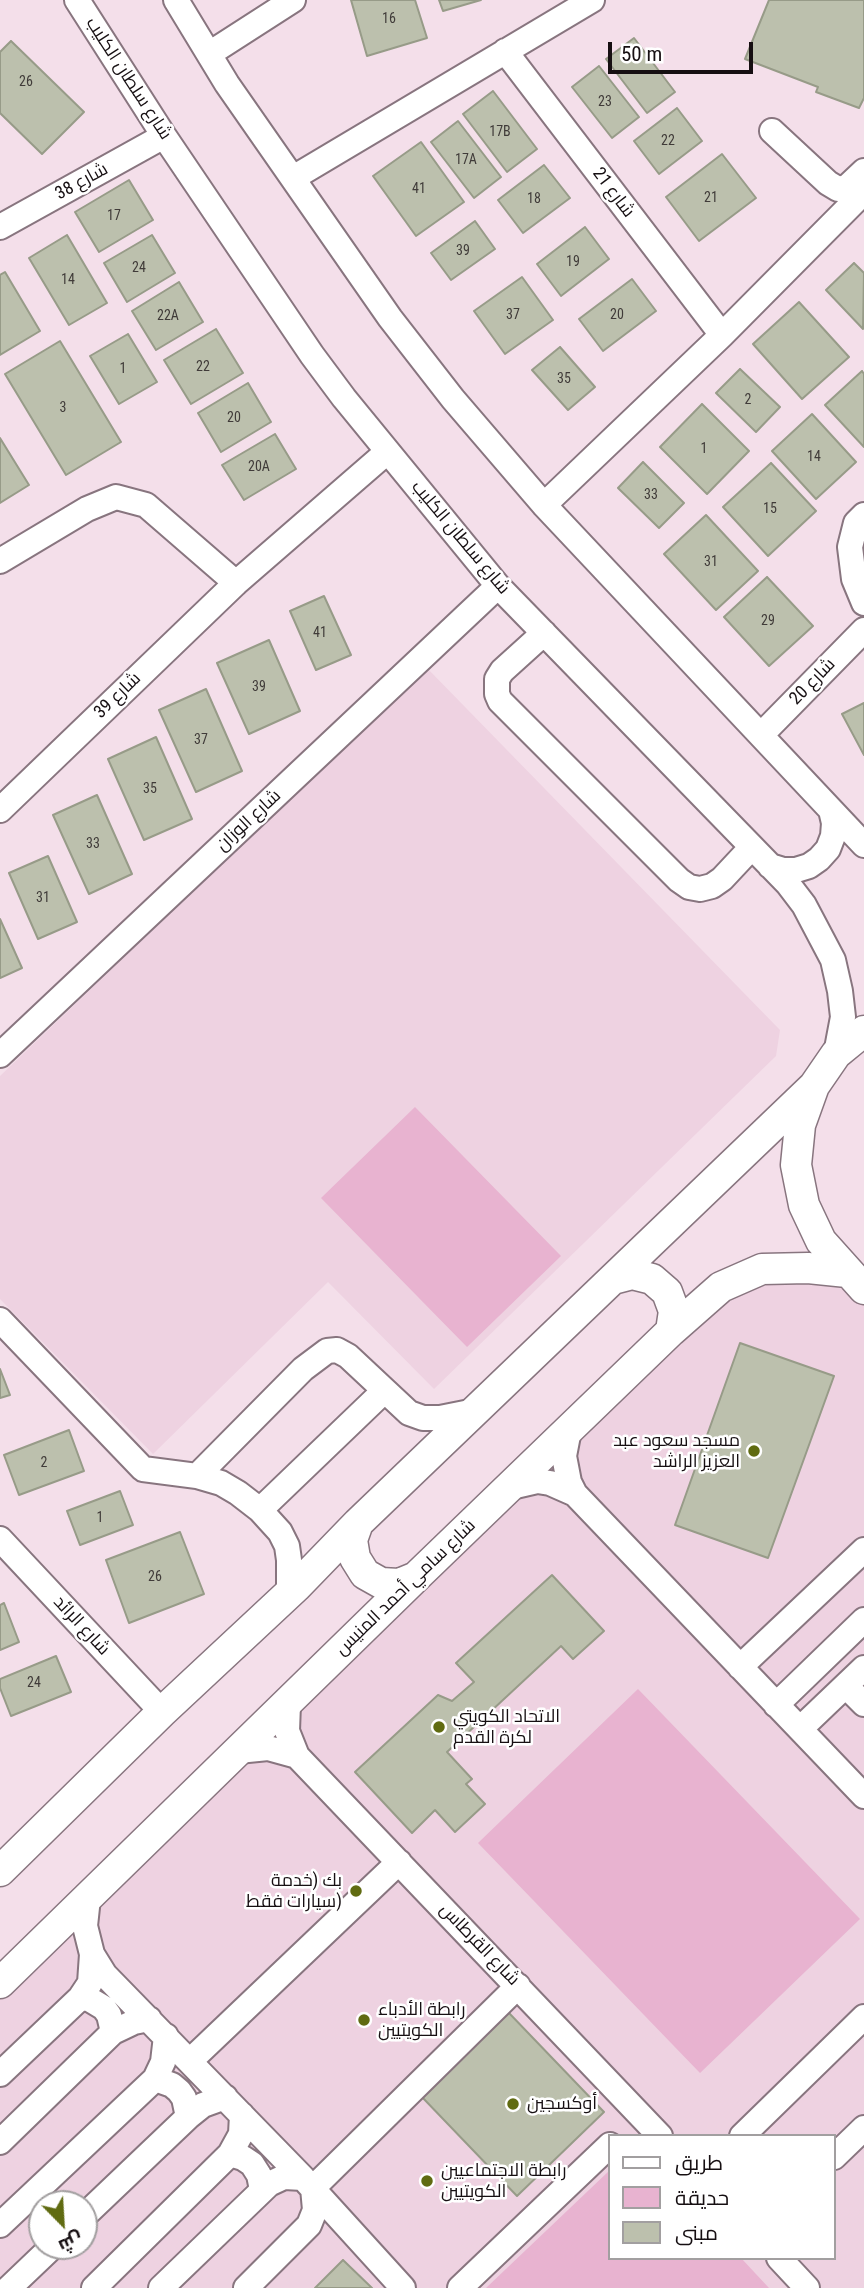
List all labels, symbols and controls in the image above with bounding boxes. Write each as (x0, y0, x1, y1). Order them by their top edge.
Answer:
house number: 16 (382, 11, 396, 27)
street label: شارع سلطان الكليب (80, 14, 176, 144)
scale bar (612, 28, 757, 72)
text: 50 m (621, 42, 662, 66)
house number: 26 (19, 74, 33, 90)
house number: 23 (598, 94, 612, 110)
house number: 17B (489, 124, 511, 140)
house number: 22 (661, 133, 675, 149)
house number: 17A (455, 152, 477, 168)
street label: شارع 38 (52, 159, 112, 205)
street label: شارع 21 (587, 164, 639, 222)
house number: 41 (412, 181, 426, 197)
house number: 21 (704, 190, 718, 206)
house number: 18 (527, 191, 541, 207)
house number: 17 (107, 208, 121, 224)
house number: 39 (456, 243, 470, 259)
house number: 19 (566, 254, 580, 270)
house number: 24 (132, 260, 146, 276)
house number: 14 (61, 272, 75, 288)
house number: 37 (506, 307, 520, 323)
house number: 20 (610, 307, 624, 323)
house number: 22A (157, 308, 179, 324)
house number: 22 (196, 359, 210, 375)
house number: 1 (120, 361, 126, 377)
house number: 35 (557, 371, 571, 387)
house number: 2 (745, 392, 751, 408)
house number: 3 (60, 400, 66, 416)
house number: 20 (227, 410, 241, 426)
house number: 1 (701, 441, 707, 457)
house number: 14 (807, 449, 821, 465)
house number: 20A (248, 459, 270, 475)
street label: شارع سلطان الكليب (406, 477, 514, 599)
house number: 33 (644, 487, 658, 503)
house number: 15 (763, 501, 777, 517)
house number: 31 (704, 554, 718, 570)
house number: 29 (761, 613, 775, 629)
house number: 41 (313, 625, 327, 641)
street label: شارع 20 (786, 654, 840, 710)
street label: شارع 39 (90, 669, 146, 723)
house number: 39 (252, 679, 266, 695)
house number: 37 (194, 732, 208, 748)
house number: 35 (143, 781, 157, 797)
street label: شارع الوزان (212, 786, 286, 856)
house number: 33 (86, 836, 100, 852)
house number: 31 (36, 890, 50, 906)
place label: مسجد سعود عبد العزيز الراشد (613, 1430, 740, 1472)
marker: مسجد سعود عبد العزيز الراشد (746, 1443, 762, 1459)
house number: 2 (41, 1455, 47, 1471)
house number: 1 (97, 1510, 103, 1526)
street label: شارع سامي أحمد المنيس (331, 1515, 481, 1661)
house number: 26 (148, 1569, 162, 1585)
street label: شارع الرائد (48, 1592, 114, 1660)
house number: 24 (27, 1675, 41, 1691)
place label: الاتحاد الكويتي لكرة القدم (453, 1706, 560, 1748)
marker: الاتحاد الكويتي لكرة القدم (431, 1719, 447, 1735)
place label: بك (خدمة سيارات فقط) (246, 1870, 342, 1912)
marker: بك (خدمة سيارات فقط) (348, 1883, 364, 1899)
street label: شارع القرطاس (434, 1899, 524, 1991)
place label: رابطة الأدباء الكويتيين (378, 1999, 465, 2042)
marker: رابطة الأدباء الكويتيين (356, 2012, 372, 2028)
place label: أوكسجين (527, 2093, 597, 2115)
marker: أوكسجين (505, 2096, 521, 2112)
legend (608, 2134, 836, 2260)
text: طريق (675, 2151, 723, 2175)
place label: رابطة الاجتماعيين الكويتيين (441, 2160, 566, 2202)
marker: رابطة الاجتماعيين الكويتيين (419, 2173, 435, 2189)
text: حديقة (675, 2186, 729, 2210)
north arrow (28, 2190, 98, 2260)
text: مبنى (675, 2221, 718, 2245)
text: ش (55, 2227, 87, 2258)

